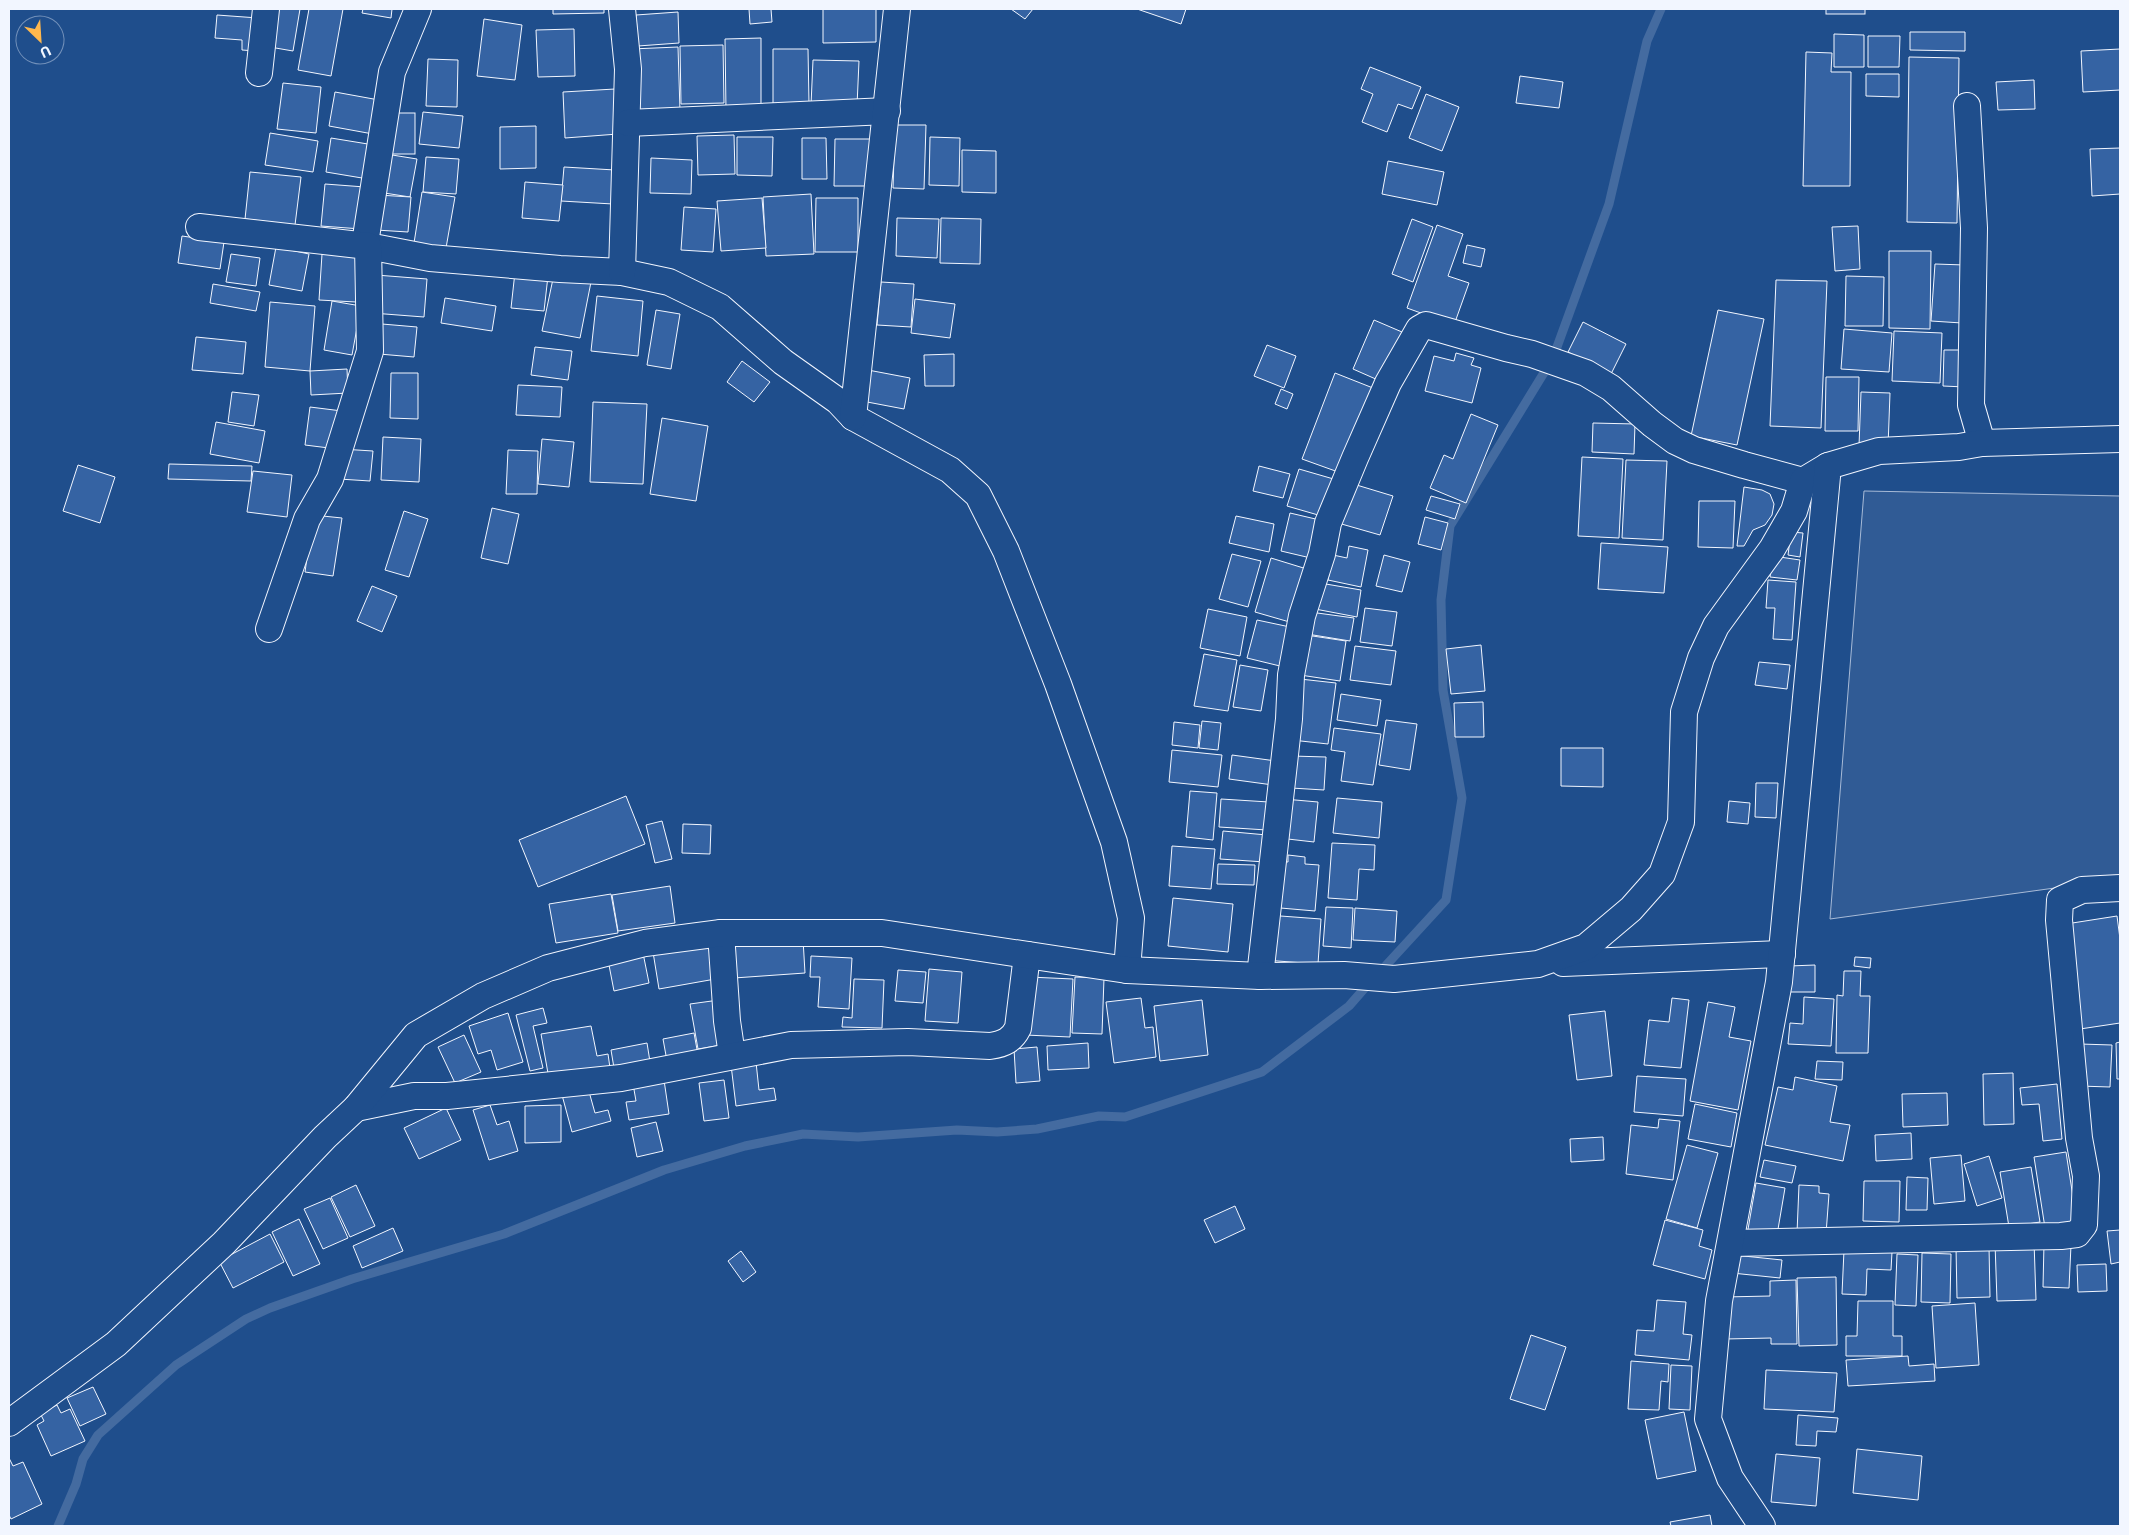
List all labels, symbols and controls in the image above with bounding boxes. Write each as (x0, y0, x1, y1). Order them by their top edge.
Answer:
north arrow (15, 15, 65, 65)
text: U (37, 41, 55, 63)

